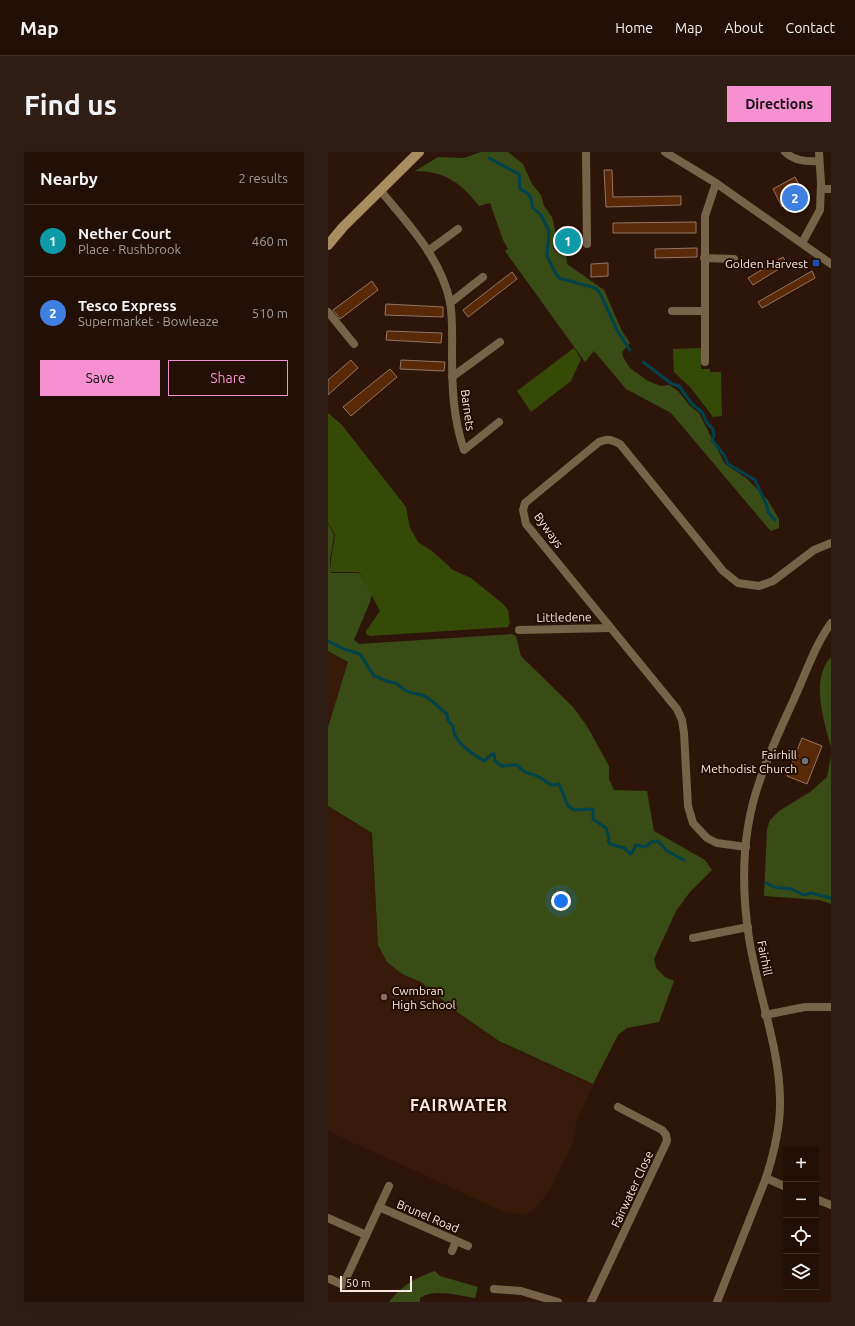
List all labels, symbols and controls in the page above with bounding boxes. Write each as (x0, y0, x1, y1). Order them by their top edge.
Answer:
text: Map (20, 17, 59, 39)
text: Home (615, 20, 653, 36)
text: Map (675, 20, 703, 36)
text: About (725, 20, 764, 36)
text: Contact (786, 20, 835, 36)
button: Directions (727, 86, 831, 122)
text: Find us (24, 89, 117, 120)
text: Nearby (40, 169, 98, 188)
text: 2 results (238, 171, 288, 185)
pin: 2 (782, 183, 808, 213)
text: Nether Court (78, 225, 171, 242)
pin: 1 (555, 226, 581, 256)
text: 1 (49, 234, 57, 248)
text: 460 m (252, 234, 288, 248)
text: Place · Rushbrook (78, 242, 181, 256)
place label: Golden Harvest (725, 257, 808, 270)
marker: Golden Harvest (811, 258, 821, 268)
text: Tesco Express (78, 297, 177, 314)
text: 2 (49, 306, 57, 320)
text: 510 m (252, 306, 288, 320)
text: Supermarket · Bowleaze (78, 314, 219, 328)
button: Save (40, 360, 160, 396)
button: Share (168, 360, 288, 396)
street label: Barnets (459, 388, 477, 432)
street label: Byways (532, 510, 566, 550)
street label: Littledene (536, 610, 592, 624)
place label: Fairhill Methodist Church (701, 748, 797, 775)
marker: Fairhill Methodist Church (800, 756, 810, 766)
your location (551, 891, 571, 911)
street label: Fairhill (755, 939, 775, 977)
place label: Cwmbran High School (392, 984, 456, 1011)
marker: Cwmbran High School (379, 992, 389, 1002)
district label: FAIRWATER (410, 1096, 508, 1114)
map controls (783, 1146, 819, 1290)
button: + (783, 1146, 819, 1182)
street label: Fairwater Close (609, 1149, 655, 1229)
button: − (783, 1182, 819, 1218)
street label: Brunel Road (395, 1197, 461, 1235)
button: locate (783, 1218, 819, 1254)
button: layers (783, 1254, 819, 1290)
scale bar (340, 1274, 412, 1293)
text: 50 m (346, 1277, 370, 1289)

